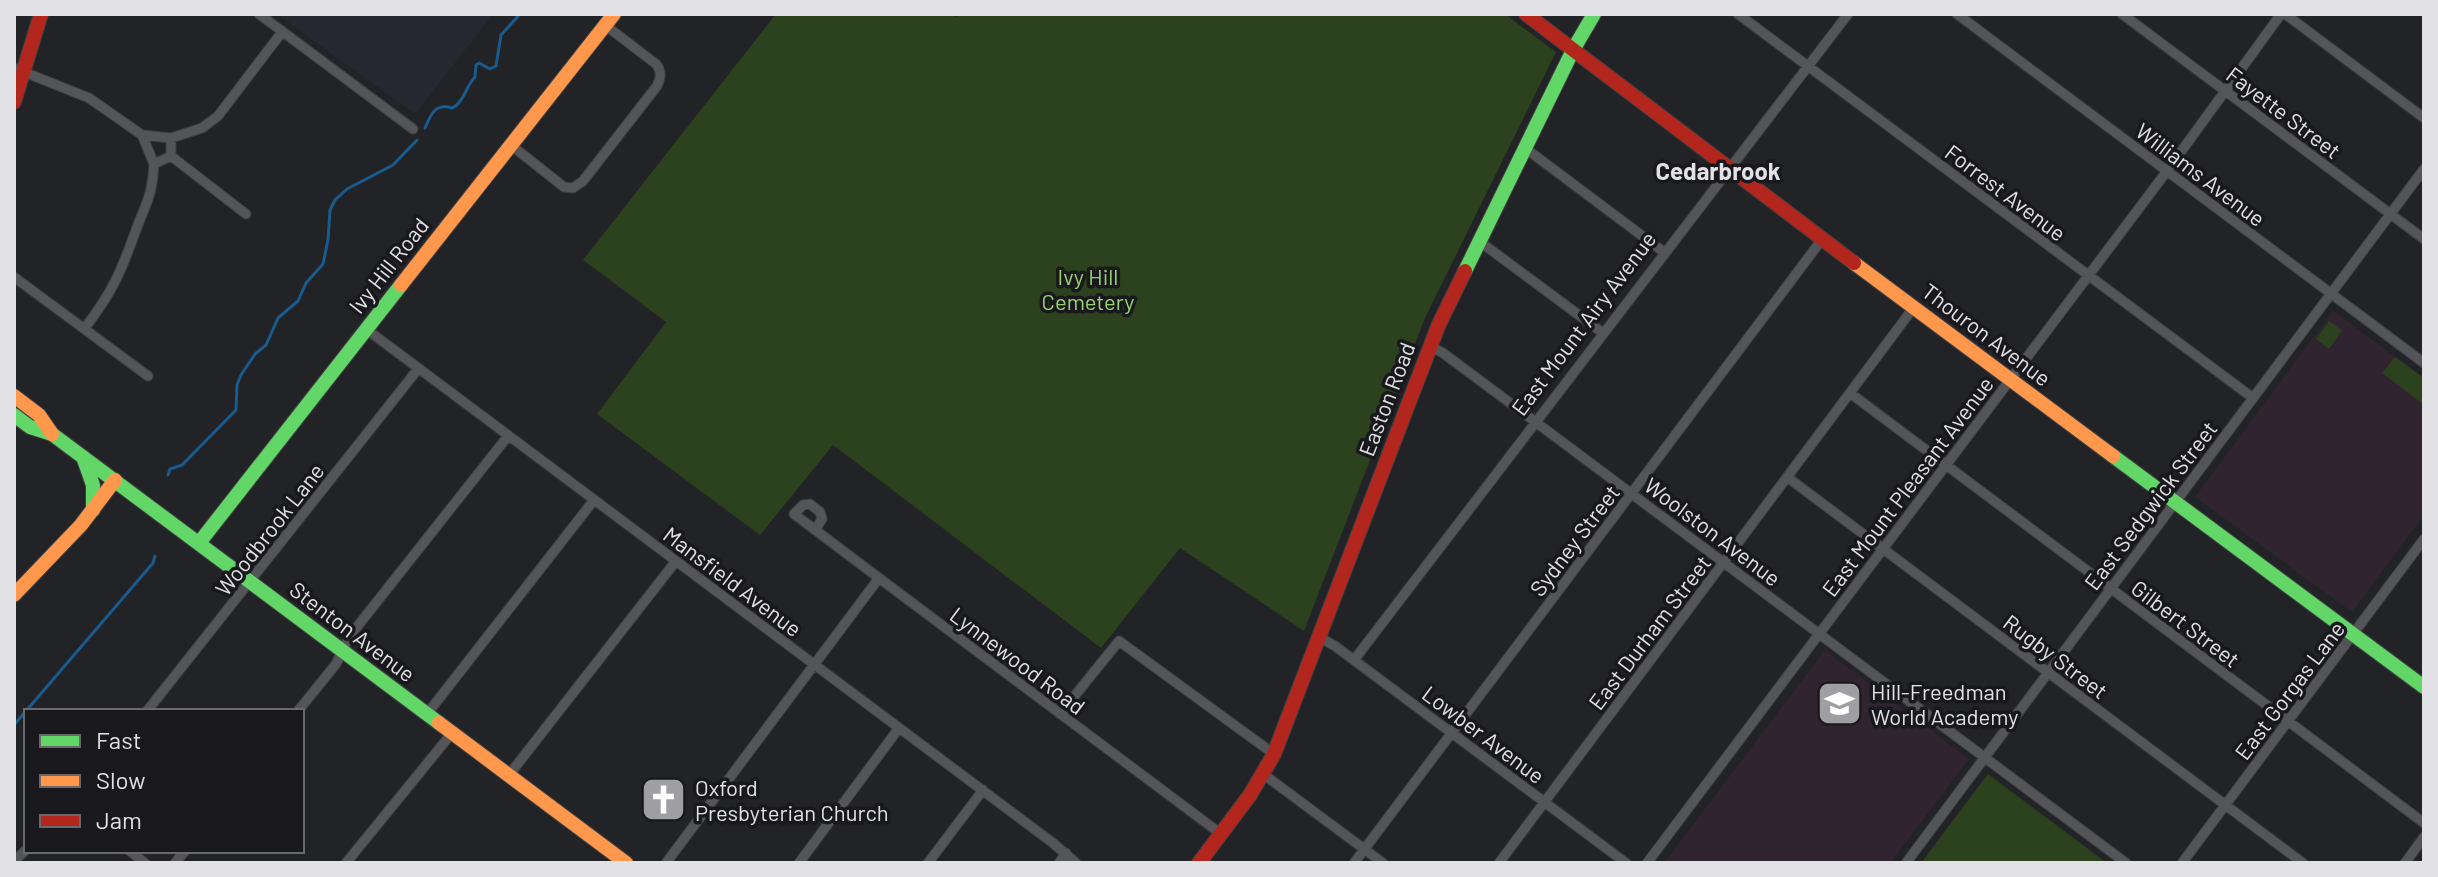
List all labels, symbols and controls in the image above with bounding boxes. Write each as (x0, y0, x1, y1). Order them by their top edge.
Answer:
street label: Fayette Street (2222, 61, 2346, 163)
street label: Williams Avenue (2131, 117, 2271, 231)
street label: Forrest Avenue (1941, 138, 2071, 246)
district label: Cedarbrook (1655, 156, 1781, 185)
street label: Ivy Hill Road (343, 212, 433, 318)
street label: East Mount Airy Avenue (1505, 226, 1661, 420)
park label: Ivy Hill Cemetery (1042, 263, 1134, 314)
street label: Thouron Avenue (1918, 277, 2056, 391)
street label: Easton Road (1352, 338, 1420, 460)
street label: East Mount Pleasant Avenue (1816, 371, 1998, 601)
street label: East Sedgwick Street (2078, 416, 2222, 594)
street label: Woodbrook Lane (209, 458, 329, 600)
street label: Woolston Avenue (1640, 471, 1786, 591)
street label: Sydney Street (1524, 479, 1624, 601)
street label: Mansfield Avenue (659, 521, 807, 641)
street label: East Durham Street (1583, 550, 1715, 714)
street label: Gilbert Street (2127, 574, 2245, 672)
street label: Stenton Avenue (285, 575, 421, 687)
street label: Lynnewood Road (946, 601, 1090, 719)
street label: Rugby Street (1999, 608, 2113, 704)
street label: East Gorgas Lane (2229, 616, 2349, 764)
place label: Hill-Freedman World Academy (1871, 678, 2018, 729)
street label: Lowber Avenue (1418, 680, 1550, 788)
school or university icon: Hill-Freedman World Academy (1816, 680, 1864, 728)
legend (24, 709, 304, 853)
text: Fast (96, 725, 141, 754)
text: Slow (96, 765, 145, 794)
place label: Oxford Presbyterian Church (695, 774, 889, 825)
church icon: Oxford Presbyterian Church (640, 776, 688, 824)
text: Jam (96, 805, 142, 834)

